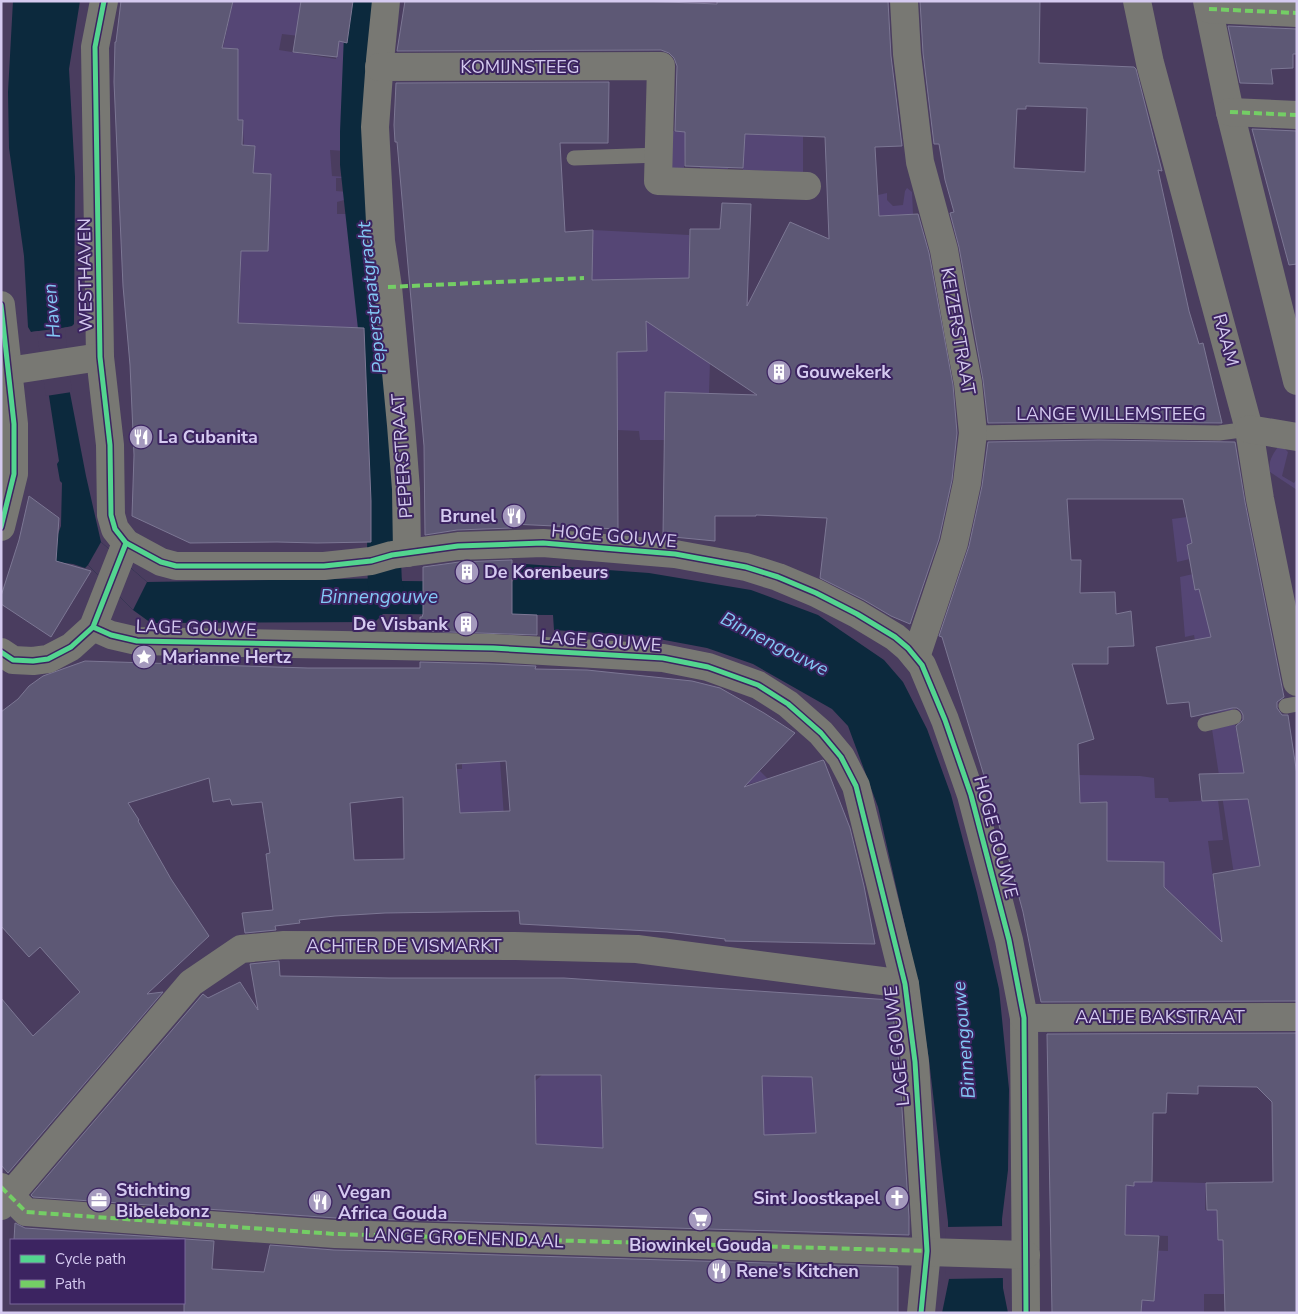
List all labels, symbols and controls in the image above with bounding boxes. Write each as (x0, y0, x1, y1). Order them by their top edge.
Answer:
street label: KOMIJNSTEEG (460, 55, 580, 79)
street label: WESTHAVEN (72, 218, 98, 332)
water label: Peperstraatgracht (351, 219, 393, 375)
street label: KEIZERSTRAAT (935, 266, 981, 397)
water label: Haven (37, 282, 67, 339)
street label: RAAM (1207, 311, 1245, 369)
building icon: Gouwekerk (766, 359, 792, 385)
place label: Gouwekerk (796, 360, 891, 384)
street label: PEPERSTRAAT (386, 393, 418, 519)
street label: LANGE WILLEMSTEEG (1016, 402, 1206, 426)
restaurant icon: La Cubanita (128, 424, 154, 450)
place label: La Cubanita (158, 425, 258, 449)
restaurant icon: Brunel (501, 503, 527, 529)
place label: Brunel (440, 504, 496, 528)
street label: HOGE GOUWE (550, 519, 678, 553)
building icon: De Korenbeurs (454, 559, 480, 585)
place label: De Korenbeurs (484, 560, 609, 584)
water label: Binnengouwe (320, 584, 438, 610)
water label: Binnengouwe (716, 606, 833, 682)
building icon: De Visbank (453, 611, 479, 637)
place label: De Visbank (353, 612, 448, 636)
street label: LAGE GOUWE (135, 614, 257, 642)
street label: LAGE GOUWE (540, 625, 662, 657)
place icon: Marianne Hertz (131, 644, 157, 670)
place label: Marianne Hertz (162, 645, 292, 669)
street label: HOGE GOUWE (968, 773, 1024, 901)
street label: ACHTER DE VISMARKT (306, 934, 502, 958)
water label: Binnengouwe (946, 980, 982, 1100)
street label: LAGE GOUWE (879, 985, 915, 1107)
street label: AALTJE BAKSTRAAT (1075, 1005, 1245, 1029)
place label: Stichting Bibelebonz (116, 1178, 210, 1223)
place label: Vegan Africa Gouda (337, 1180, 447, 1225)
church icon: Sint Joostkapel (884, 1185, 910, 1211)
place label: Sint Joostkapel (753, 1186, 880, 1210)
office icon: Stichting Bibelebonz (86, 1187, 112, 1213)
restaurant icon: Vegan Africa Gouda (307, 1189, 333, 1215)
supermarket icon: Biowinkel Gouda (687, 1206, 713, 1232)
street label: LANGE GROENENDAAL (364, 1223, 564, 1253)
place label: Biowinkel Gouda (629, 1233, 771, 1257)
legend (10, 1239, 185, 1304)
text: Cycle path (55, 1249, 126, 1269)
restaurant icon: Rene's Kitchen (706, 1258, 732, 1284)
place label: Rene's Kitchen (736, 1259, 859, 1283)
text: Path (55, 1274, 86, 1294)

